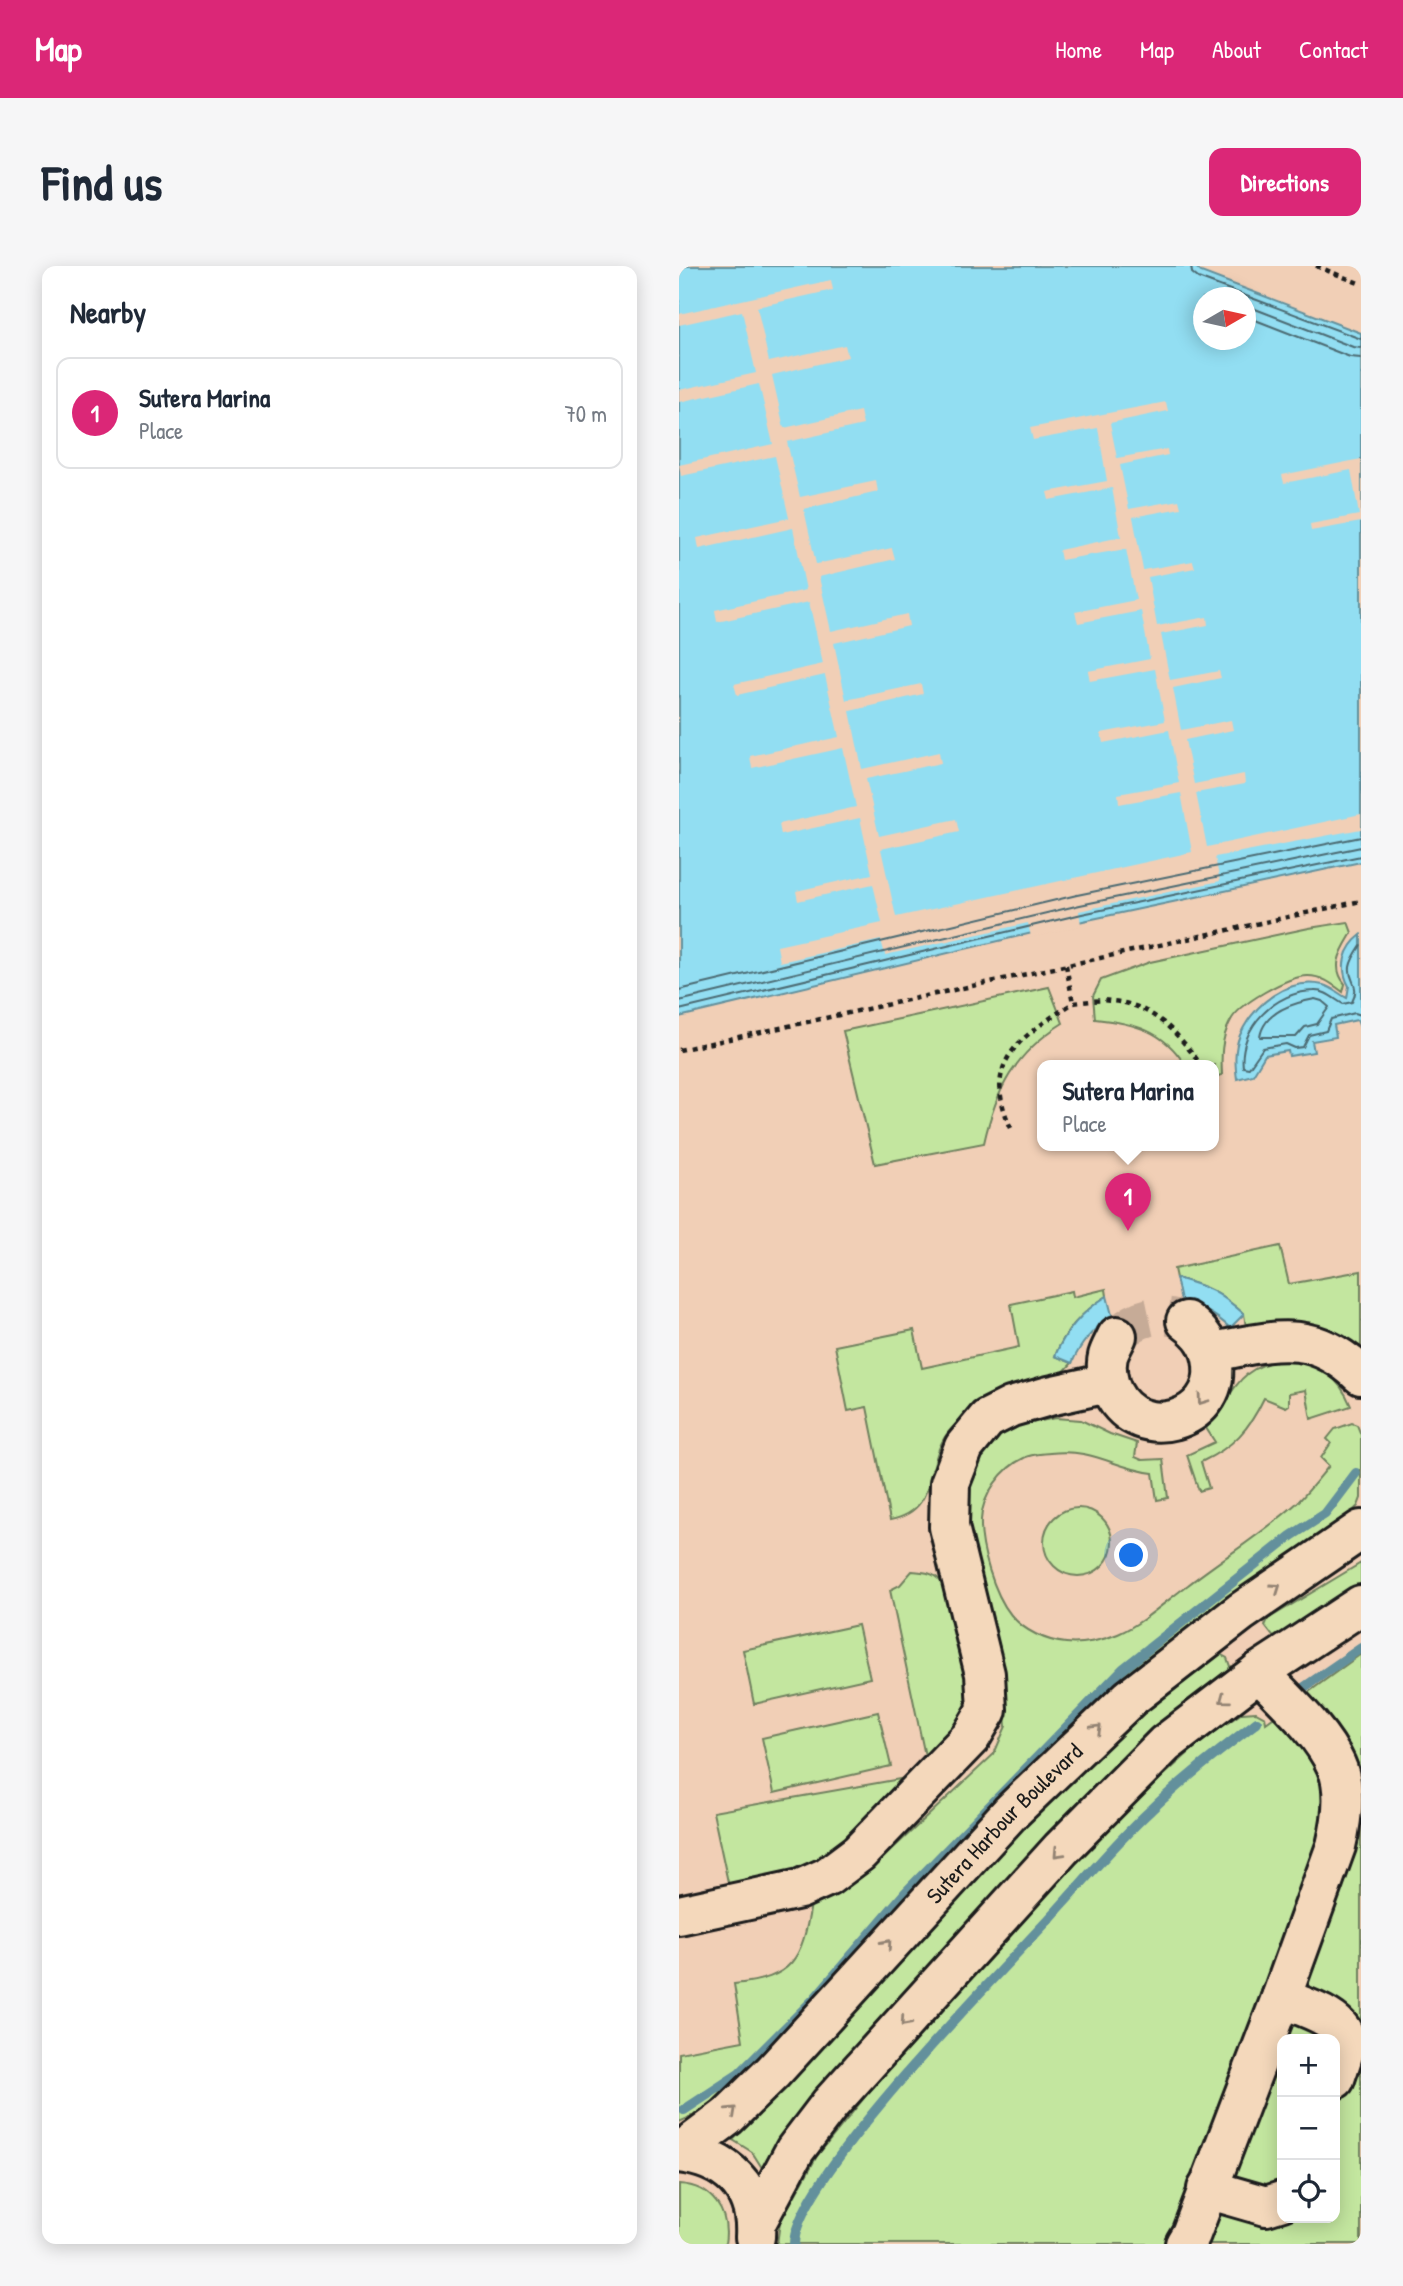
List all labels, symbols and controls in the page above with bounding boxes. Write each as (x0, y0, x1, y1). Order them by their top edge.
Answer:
text: Map (35, 27, 82, 71)
text: Home (1055, 33, 1102, 65)
text: Map (1140, 33, 1174, 65)
text: About (1212, 33, 1261, 65)
text: Contact (1299, 33, 1368, 65)
button: Directions (1209, 148, 1361, 216)
text: Find us (42, 149, 162, 215)
north arrow (1193, 287, 1256, 350)
text: Nearby (70, 292, 146, 332)
text: Sutera Marina (139, 380, 270, 415)
text: 1 (91, 398, 99, 429)
text: 70 m (564, 398, 607, 429)
text: Place (139, 415, 183, 446)
popup (1037, 1060, 1219, 1151)
text: Sutera Marina (1062, 1073, 1194, 1108)
text: Place (1062, 1108, 1107, 1139)
pin: 1 (1105, 1173, 1151, 1231)
one-way arrow (1198, 1392, 1210, 1405)
your location (1114, 1538, 1148, 1572)
one-way arrow (1268, 1584, 1281, 1596)
one-way arrow (1219, 1690, 1232, 1703)
one-way arrow (1089, 1724, 1102, 1737)
street label: Sutera Harbour Boulevard (919, 1736, 1089, 1910)
one-way arrow (1053, 1845, 1066, 1858)
one-way arrow (879, 1940, 892, 1953)
one-way arrow (900, 2013, 913, 2026)
map controls (1277, 2034, 1340, 2223)
button: + (1277, 2034, 1340, 2097)
button: − (1277, 2097, 1340, 2160)
one-way arrow (724, 2106, 737, 2119)
button: locate (1277, 2160, 1340, 2223)

